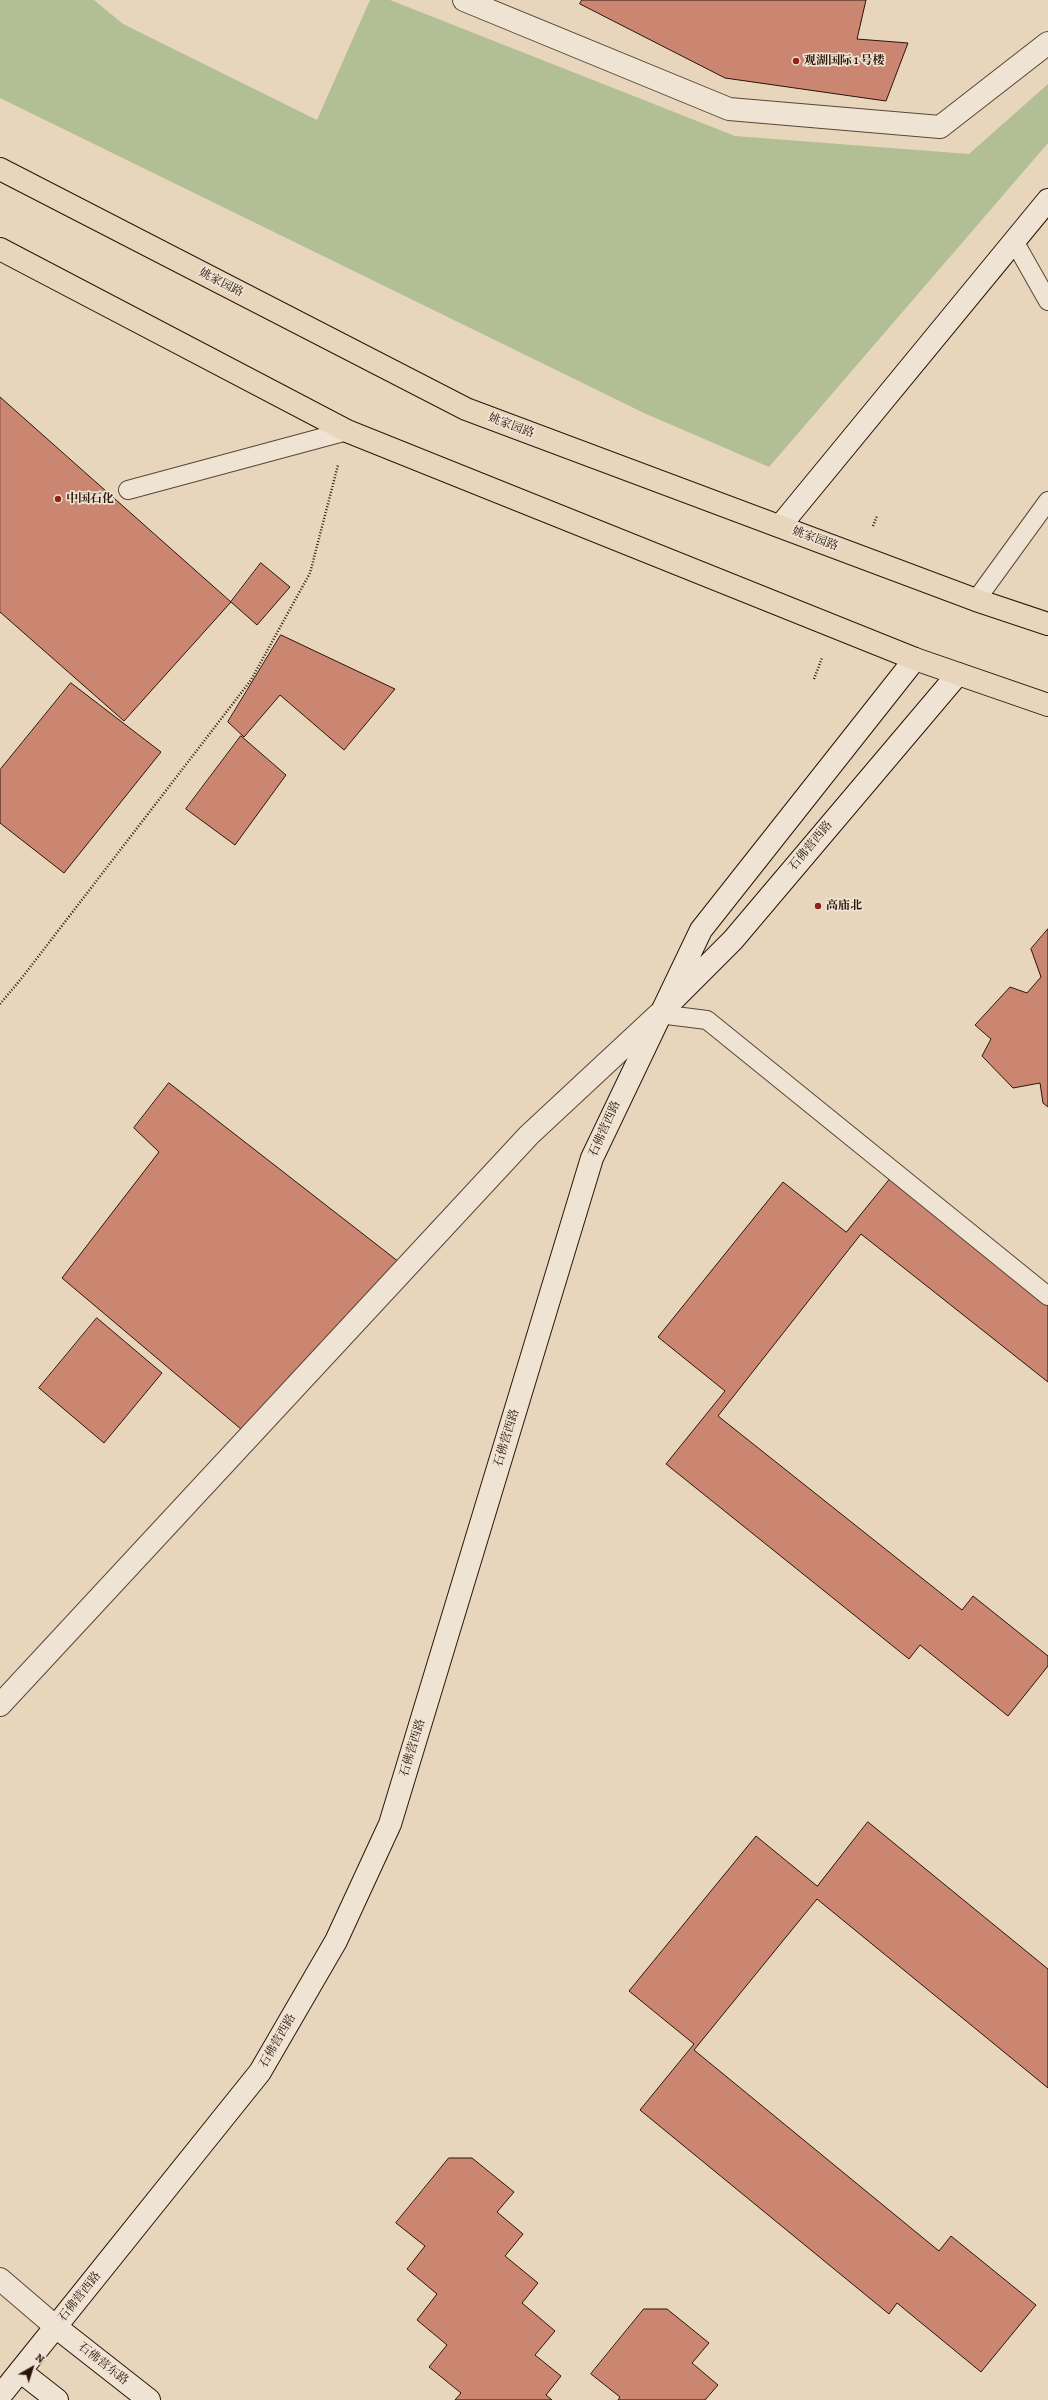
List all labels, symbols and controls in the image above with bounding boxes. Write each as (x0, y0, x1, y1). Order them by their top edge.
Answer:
place label: 观湖国际 1 号楼 (804, 54, 884, 68)
marker: 观湖国际 1 号楼 (791, 56, 801, 66)
street label: 姚家园路 (196, 266, 246, 300)
street label: 姚家园路 (486, 411, 536, 441)
place label: 中国石化 (66, 492, 114, 506)
marker: 中国石化 (53, 494, 63, 504)
street label: 姚家园路 (790, 524, 840, 554)
street label: 石佛营西路 (786, 818, 836, 874)
place label: 高庙北 (826, 899, 862, 913)
marker: 高庙北 (813, 901, 823, 911)
street label: 石佛营西路 (586, 1099, 624, 1159)
street label: 石佛营西路 (491, 1407, 523, 1469)
street label: 石佛营西路 (397, 1717, 429, 1779)
street label: 石佛营西路 (257, 2011, 299, 2071)
street label: 石佛营西路 (56, 2269, 104, 2325)
street label: 石佛营东路 (75, 2340, 131, 2388)
north arrow (12, 2348, 52, 2388)
text: N (32, 2350, 48, 2367)

